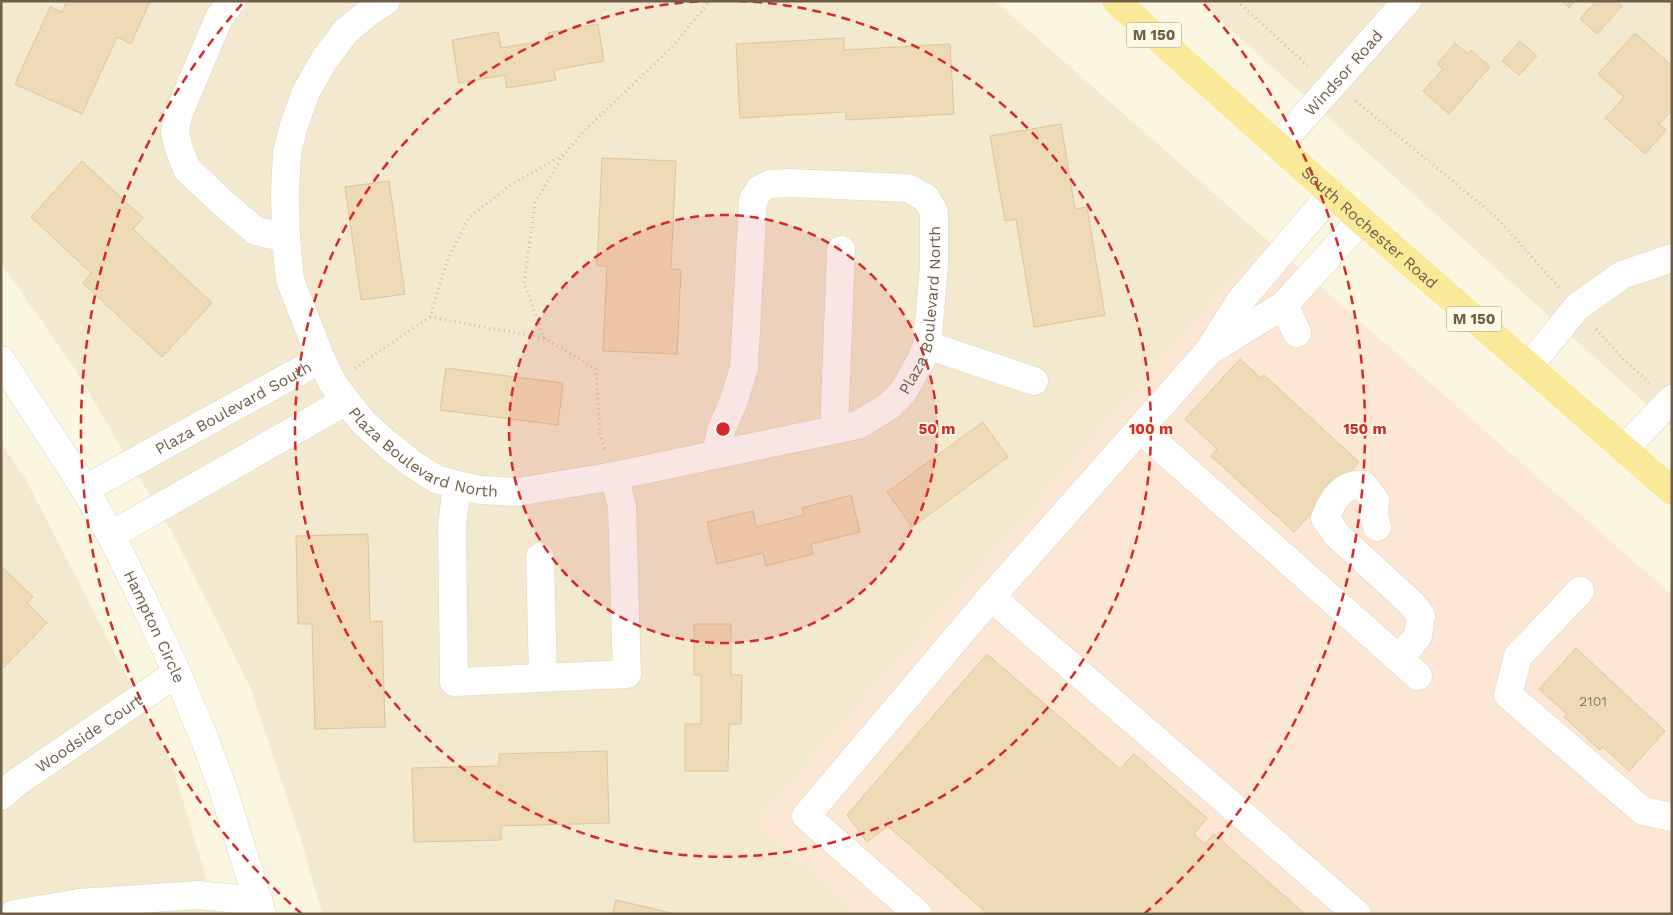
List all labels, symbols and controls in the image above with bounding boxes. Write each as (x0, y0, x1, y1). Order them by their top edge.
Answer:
road number: M 150 (1126, 22, 1182, 48)
street label: Windsor Road (1300, 26, 1387, 120)
street label: South Rochester Road (1298, 163, 1441, 293)
street label: Plaza Boulevard North (895, 226, 944, 398)
road number: M 150 (1446, 306, 1502, 332)
street label: Plaza Boulevard South (152, 357, 315, 459)
street label: Plaza Boulevard North (345, 403, 498, 501)
centre of rings (714, 420, 732, 438)
text: 50 m (919, 420, 955, 438)
text: 100 m (1129, 420, 1173, 438)
text: 150 m (1343, 420, 1387, 438)
street label: Hampton Circle (120, 567, 189, 685)
street label: Woodside Court (32, 690, 146, 777)
house number: 2101 (1579, 693, 1607, 709)

